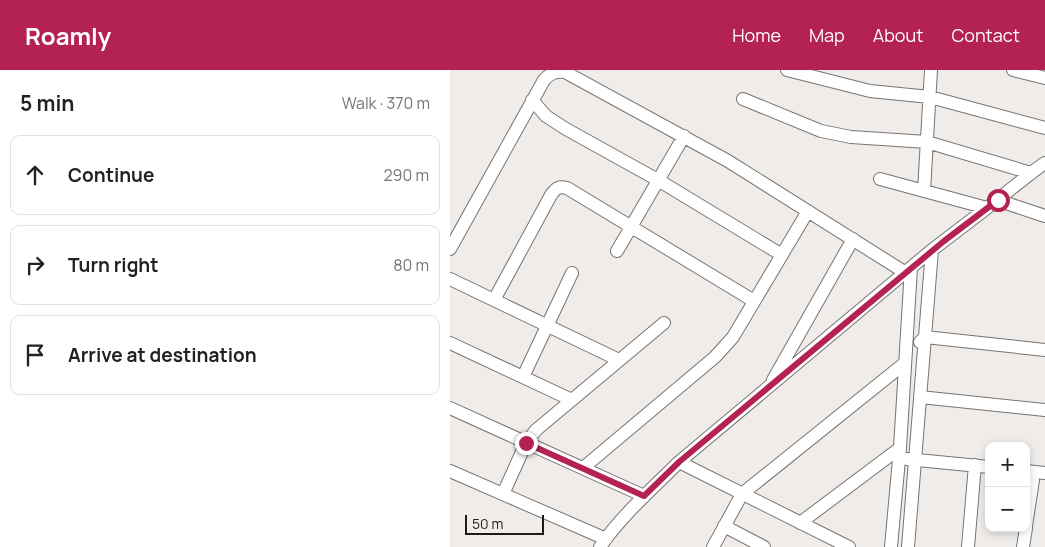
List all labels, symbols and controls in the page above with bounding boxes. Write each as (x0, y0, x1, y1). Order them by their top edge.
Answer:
text: Roamly (25, 19, 111, 52)
text: Home (732, 23, 781, 47)
text: Map (809, 23, 845, 47)
text: About (873, 23, 923, 47)
text: Contact (951, 23, 1020, 47)
text: 5 min (20, 89, 74, 117)
text: Walk · 370 m (342, 92, 430, 114)
icon: ahead (21, 161, 49, 189)
text: Continue (68, 162, 154, 188)
text: 290 m (383, 164, 429, 186)
route start (987, 189, 1010, 212)
icon: right (21, 251, 49, 279)
text: Turn right (68, 252, 158, 278)
text: 80 m (393, 254, 429, 276)
icon: arrive (21, 341, 49, 369)
text: Arrive at destination (68, 342, 257, 368)
route end (515, 432, 538, 455)
map controls (985, 442, 1030, 532)
button: + (985, 442, 1030, 487)
button: − (985, 487, 1030, 532)
scale bar (465, 512, 544, 535)
text: 50 m (472, 514, 503, 533)

